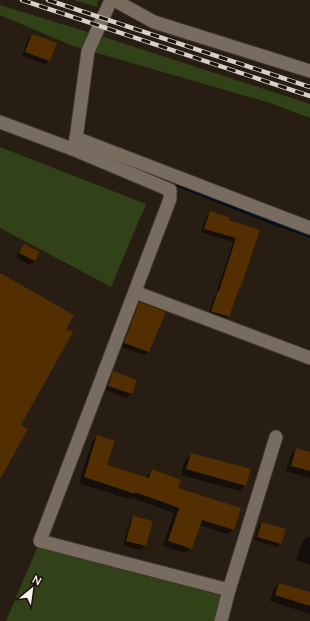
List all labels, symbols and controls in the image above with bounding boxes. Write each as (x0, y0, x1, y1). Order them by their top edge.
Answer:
north arrow (12, 569, 52, 609)
text: N (30, 572, 44, 588)

